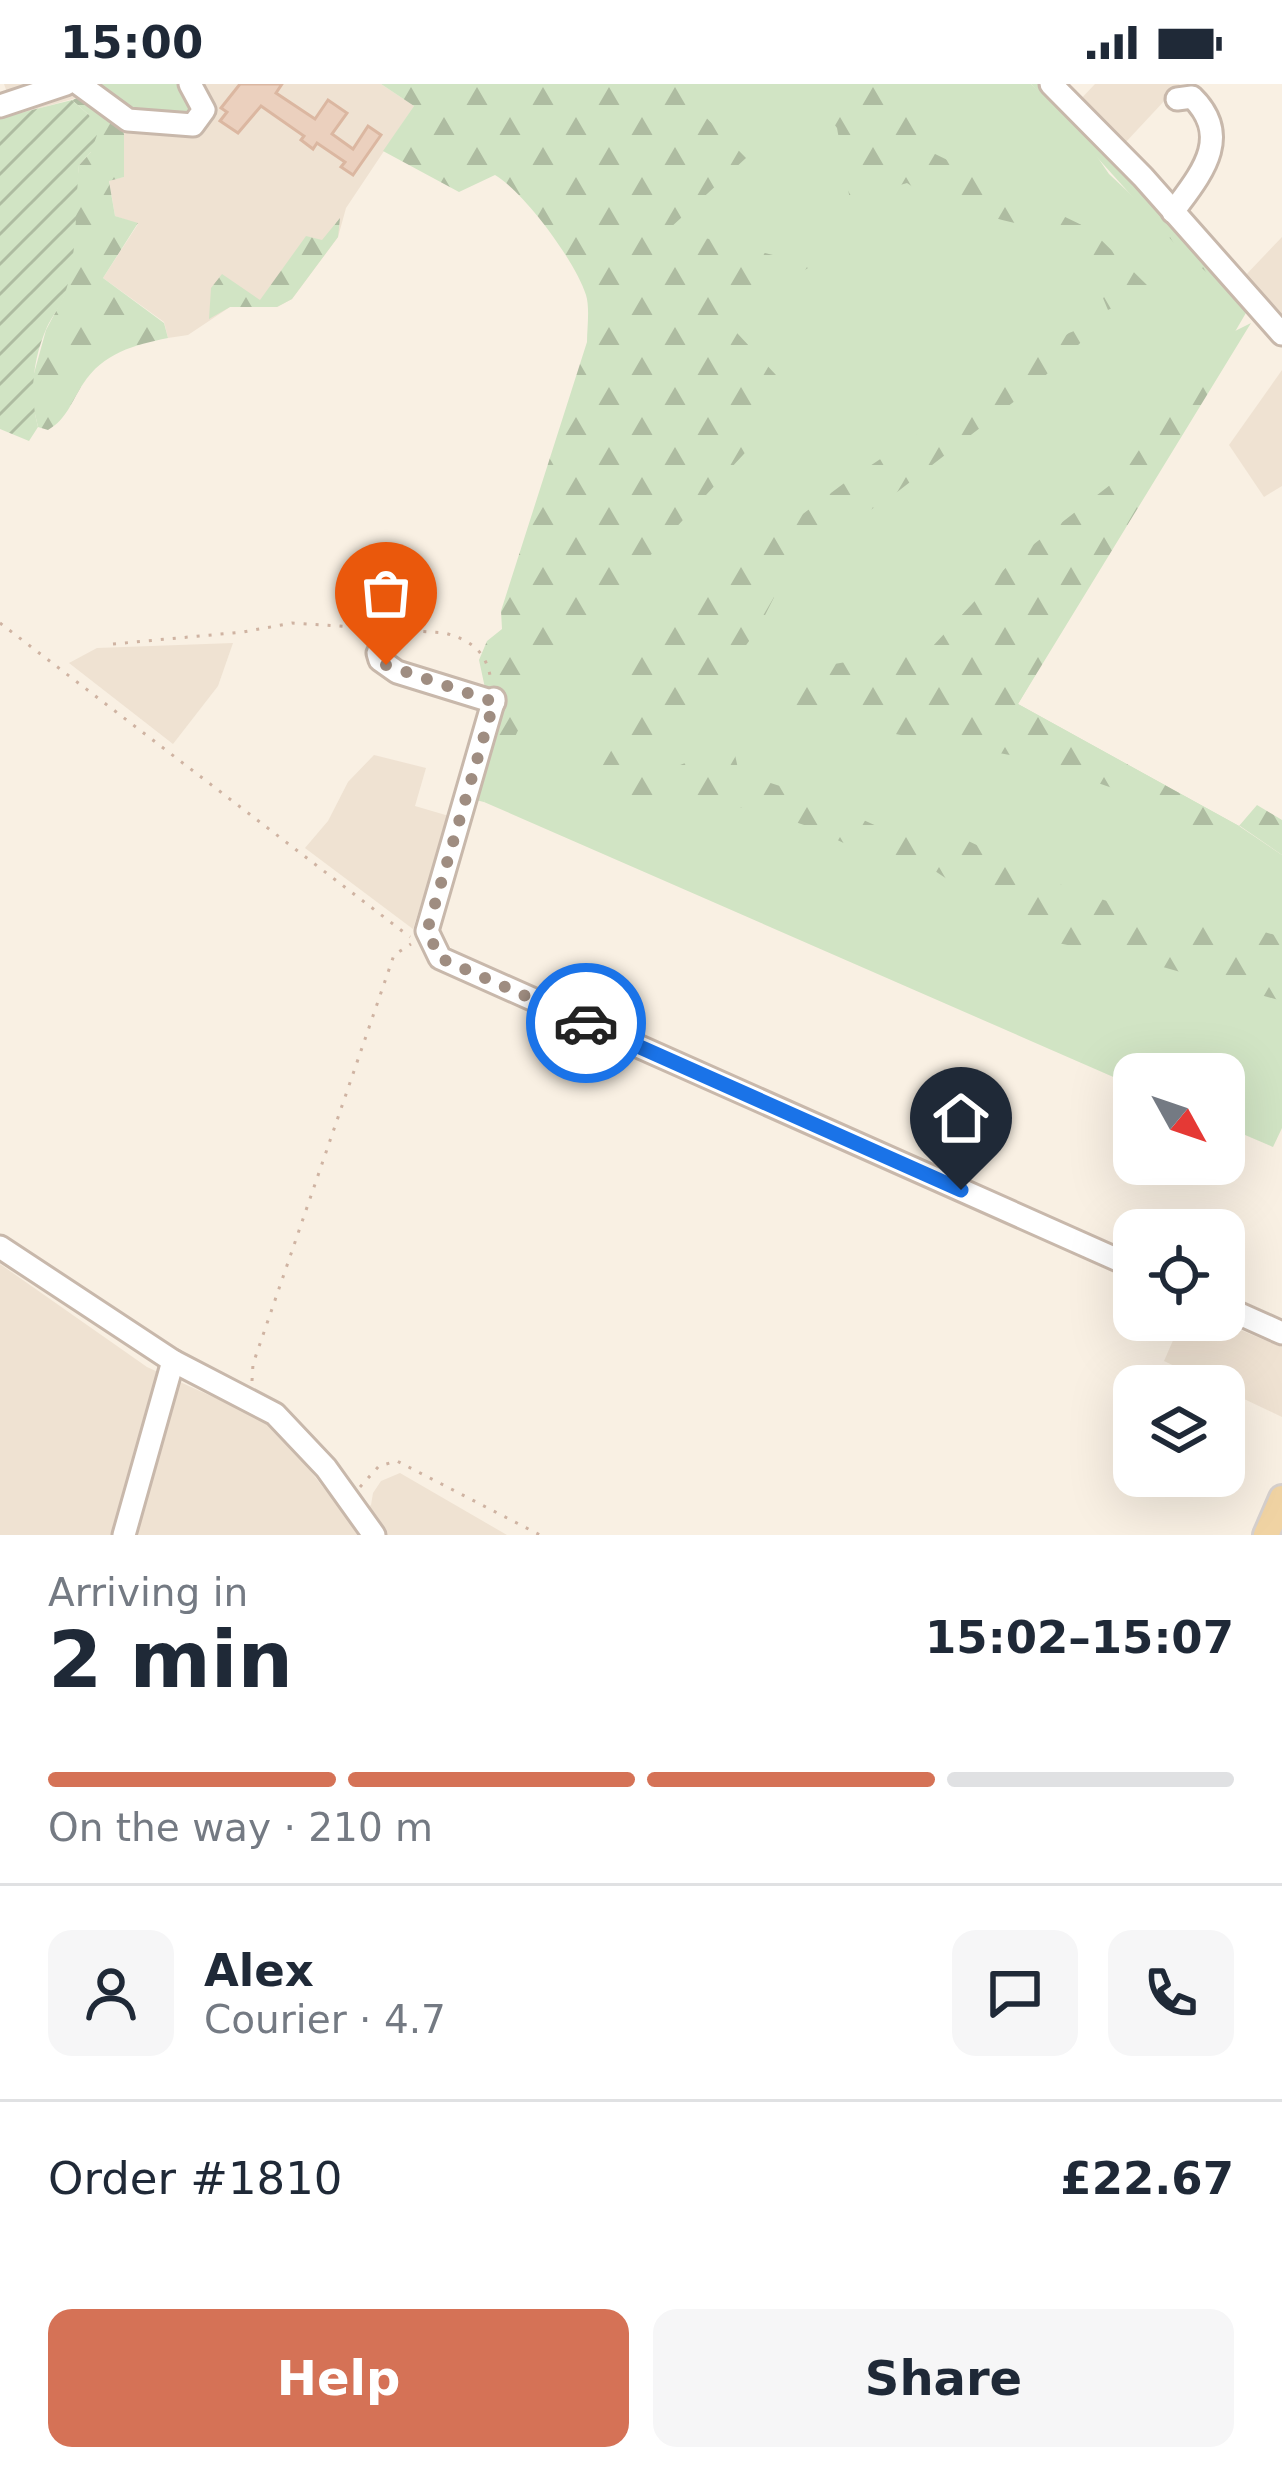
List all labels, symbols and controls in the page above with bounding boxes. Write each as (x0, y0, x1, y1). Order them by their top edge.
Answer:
text: 15:00 (60, 16, 203, 69)
pin (335, 542, 437, 665)
icon: bag (353, 560, 419, 626)
courier (526, 963, 646, 1083)
icon: car (553, 990, 619, 1056)
north arrow (1113, 1053, 1245, 1185)
map controls (1113, 1053, 1245, 1497)
pin (910, 1067, 1012, 1190)
icon: home (928, 1085, 994, 1151)
button: locate (1113, 1209, 1245, 1341)
button: layers (1113, 1365, 1245, 1497)
text: Arriving in (48, 1570, 248, 1615)
text: 15:02–15:07 (925, 1611, 1234, 1664)
text: 2 min (48, 1615, 293, 1705)
text: On the way · 210 m (48, 1805, 433, 1850)
button: person (48, 1930, 174, 2056)
button: chat (952, 1930, 1078, 2056)
button: phone (1108, 1930, 1234, 2056)
text: Alex (204, 1944, 314, 1997)
text: Courier · 4.7 (204, 1997, 446, 2042)
text: Order #1810 (48, 2152, 342, 2205)
text: £22.67 (1060, 2152, 1234, 2205)
button: Help (48, 2309, 629, 2447)
button: Share (653, 2309, 1234, 2447)

